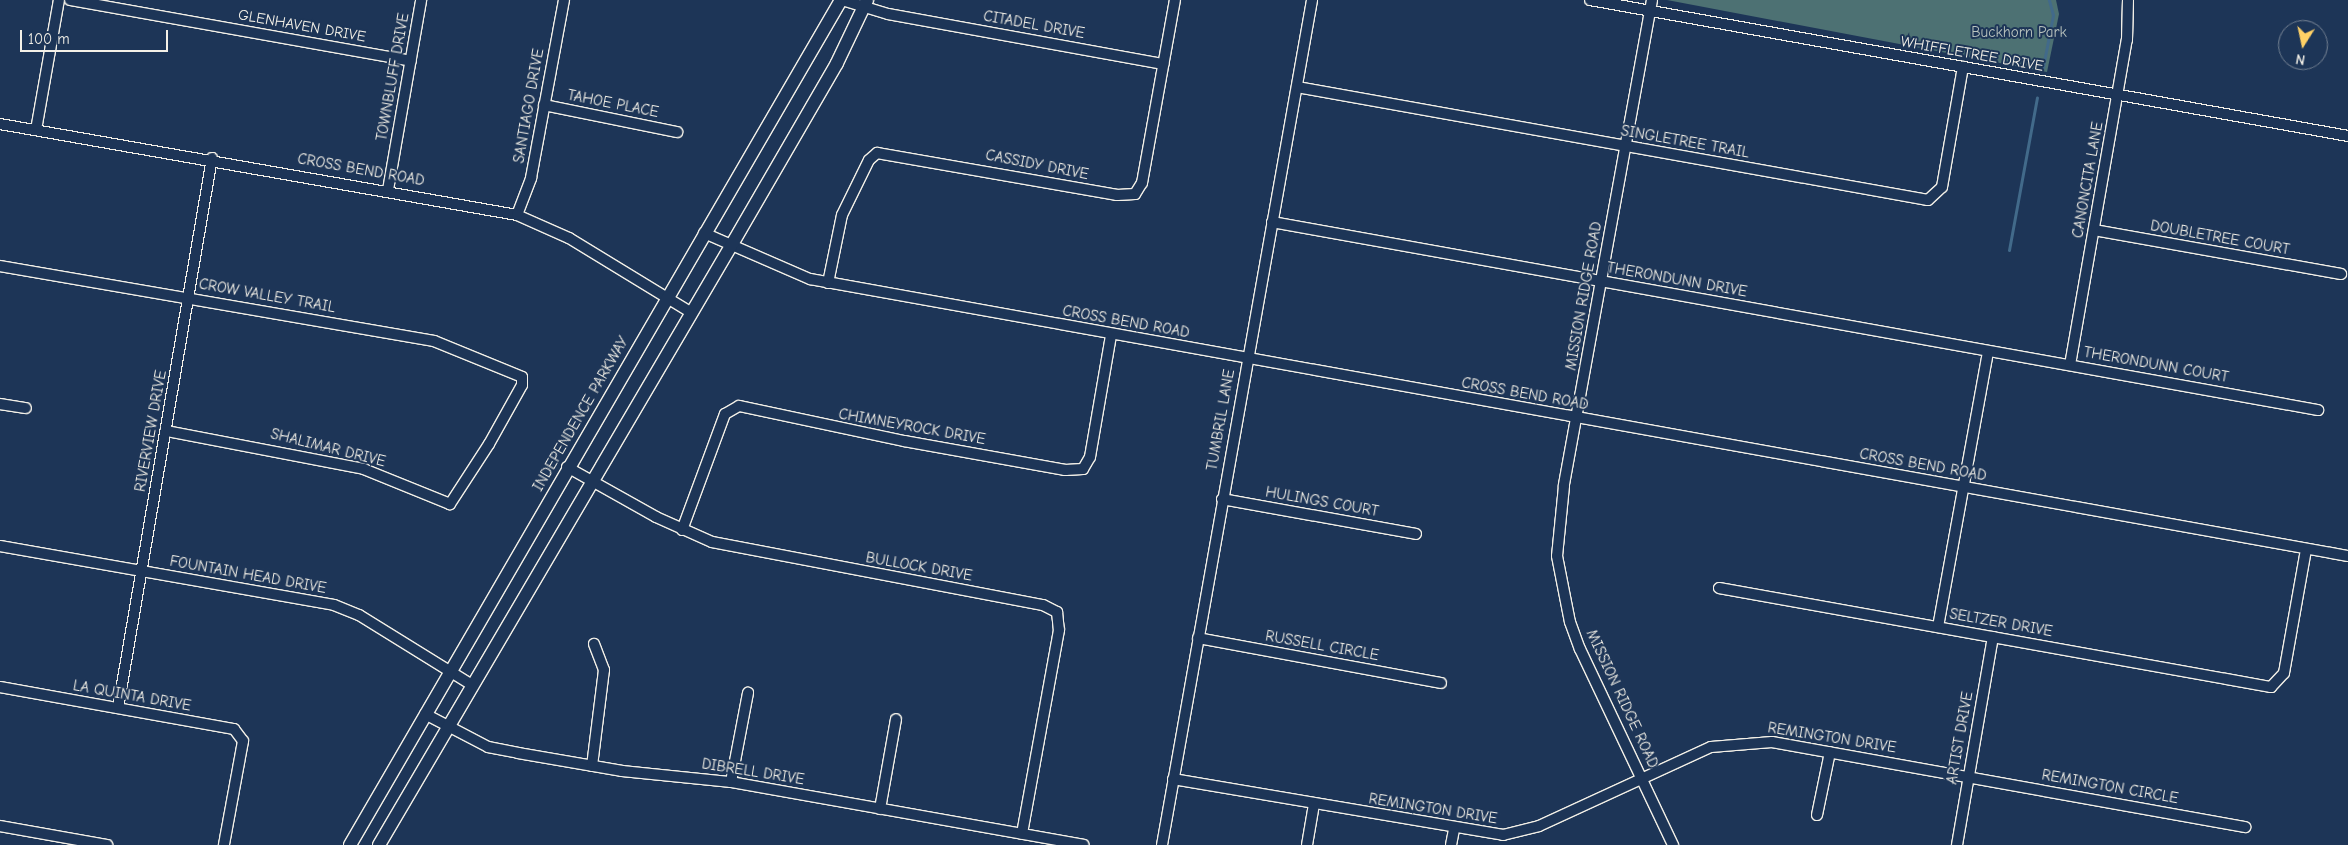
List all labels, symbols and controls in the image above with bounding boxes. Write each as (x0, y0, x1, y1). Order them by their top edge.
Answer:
street label: GLENHAVEN DRIVE (237, 6, 367, 46)
street label: CITADEL DRIVE (982, 7, 1086, 43)
street label: TOWNBLUFF DRIVE (373, 12, 413, 142)
scale bar (22, 20, 170, 52)
north arrow (2278, 20, 2328, 70)
park label: Buckhorn Park (1971, 24, 2067, 42)
text: 100 m (28, 30, 70, 48)
street label: WHIFFLETREE DRIVE (1899, 33, 2045, 75)
street label: SANTIAGO DRIVE (510, 47, 548, 165)
text: N (2295, 50, 2306, 68)
street label: TAHOE PLACE (566, 86, 660, 122)
street label: CANONCITA LANE (2069, 120, 2107, 240)
street label: SINGLETREE TRAIL (1619, 122, 1751, 162)
street label: CASSIDY DRIVE (984, 146, 1090, 184)
street label: CROSS BEND ROAD (296, 150, 426, 190)
street label: DOUBLETREE COURT (2149, 217, 2291, 259)
street label: MISSION RIDGE ROAD (1562, 220, 1606, 372)
street label: THERONDUNN DRIVE (1605, 259, 1749, 301)
street label: CROW VALLEY TRAIL (197, 275, 337, 317)
street label: CROSS BEND ROAD (1061, 302, 1191, 342)
street label: INDEPENDENCE PARKWAY (529, 333, 633, 495)
street label: THERONDUNN COURT (2082, 343, 2230, 387)
street label: TUMBRIL LANE (1203, 368, 1239, 472)
street label: RIVERVIEW DRIVE (131, 369, 171, 493)
street label: CROSS BEND ROAD (1460, 374, 1590, 414)
street label: CHIMNEYROCK DRIVE (837, 405, 987, 449)
street label: SHALIMAR DRIVE (269, 425, 387, 471)
street label: CROSS BEND ROAD (1858, 445, 1988, 485)
street label: HULINGS COURT (1264, 483, 1380, 521)
street label: BULLOCK DRIVE (864, 549, 974, 585)
street label: FOUNTAIN HEAD DRIVE (168, 552, 328, 598)
street label: SELTZER DRIVE (1948, 605, 2054, 641)
street label: RUSSELL CIRCLE (1264, 627, 1380, 665)
street label: MISSION RIDGE ROAD (1582, 627, 1662, 771)
street label: LA QUINTA DRIVE (72, 677, 192, 715)
street label: ARTIST DRIVE (1943, 690, 1977, 786)
street label: REMINGTON DRIVE (1766, 719, 1898, 757)
street label: DIBRELL DRIVE (700, 755, 806, 789)
street label: REMINGTON CIRCLE (2040, 766, 2180, 808)
street label: REMINGTON DRIVE (1367, 790, 1499, 828)

